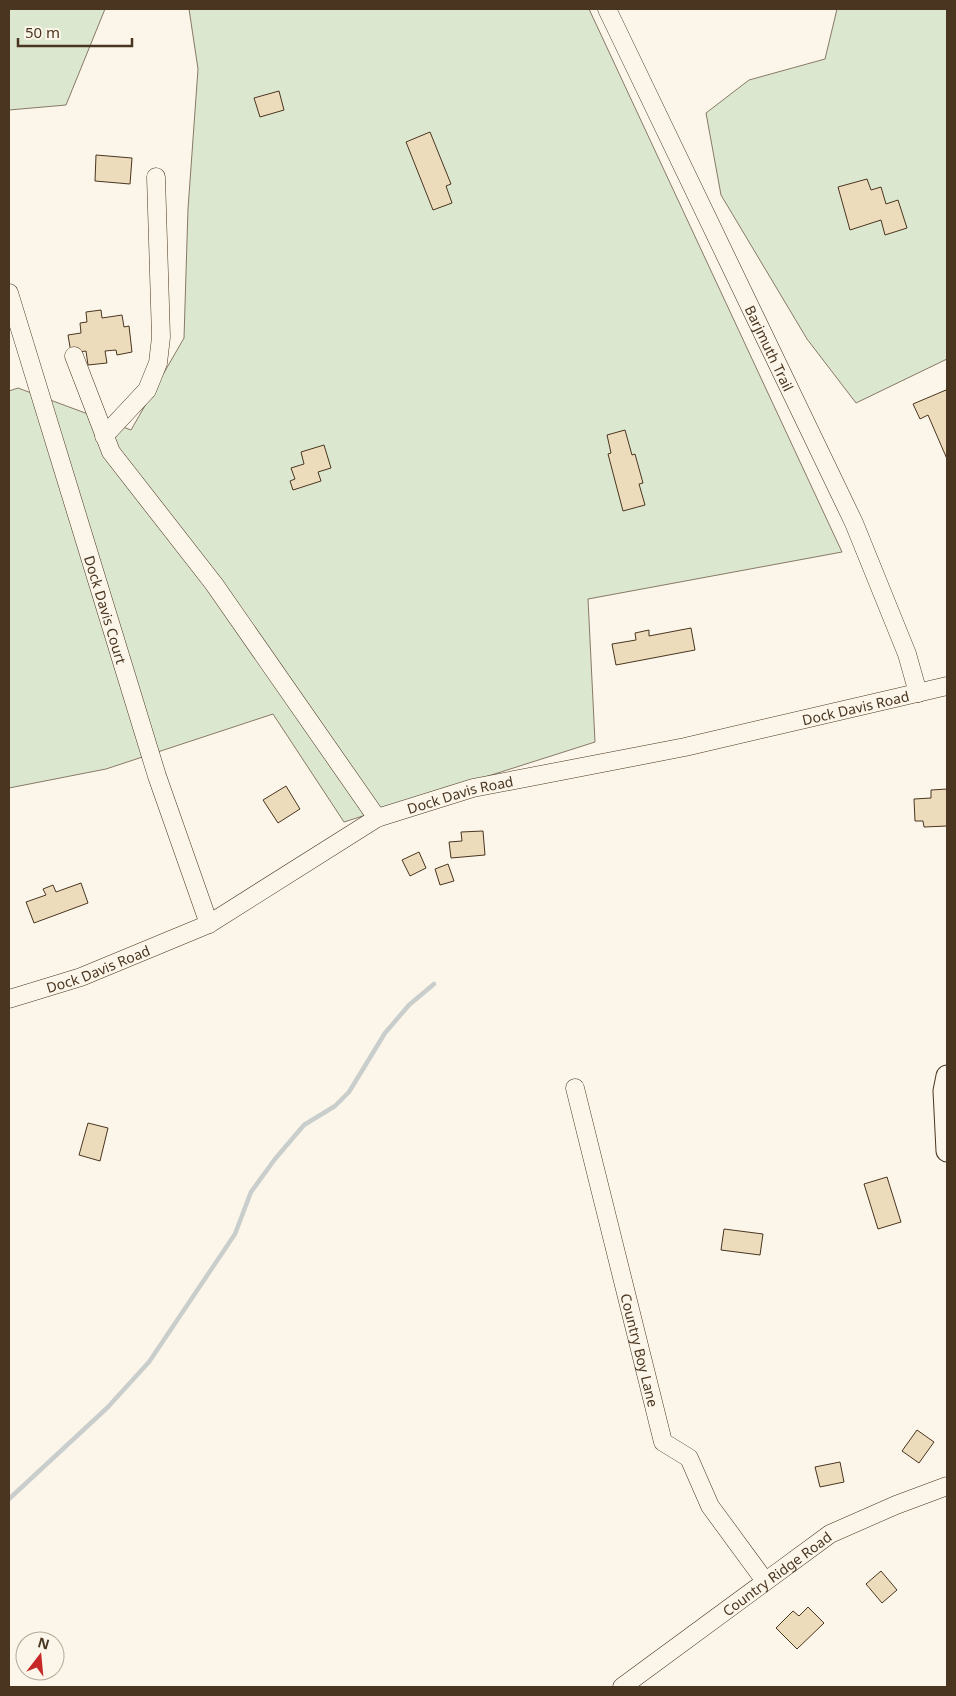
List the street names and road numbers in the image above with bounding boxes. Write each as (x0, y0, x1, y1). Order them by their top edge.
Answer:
street label: Barjmuth Trail (741, 302, 799, 394)
street label: Dock Davis Court (80, 553, 132, 666)
street label: Dock Davis Road (800, 686, 911, 729)
street label: Dock Davis Road (405, 771, 515, 818)
street label: Dock Davis Road (44, 940, 152, 997)
street label: Country Boy Lane (617, 1291, 663, 1409)
street label: Country Ridge Road (718, 1527, 835, 1620)

